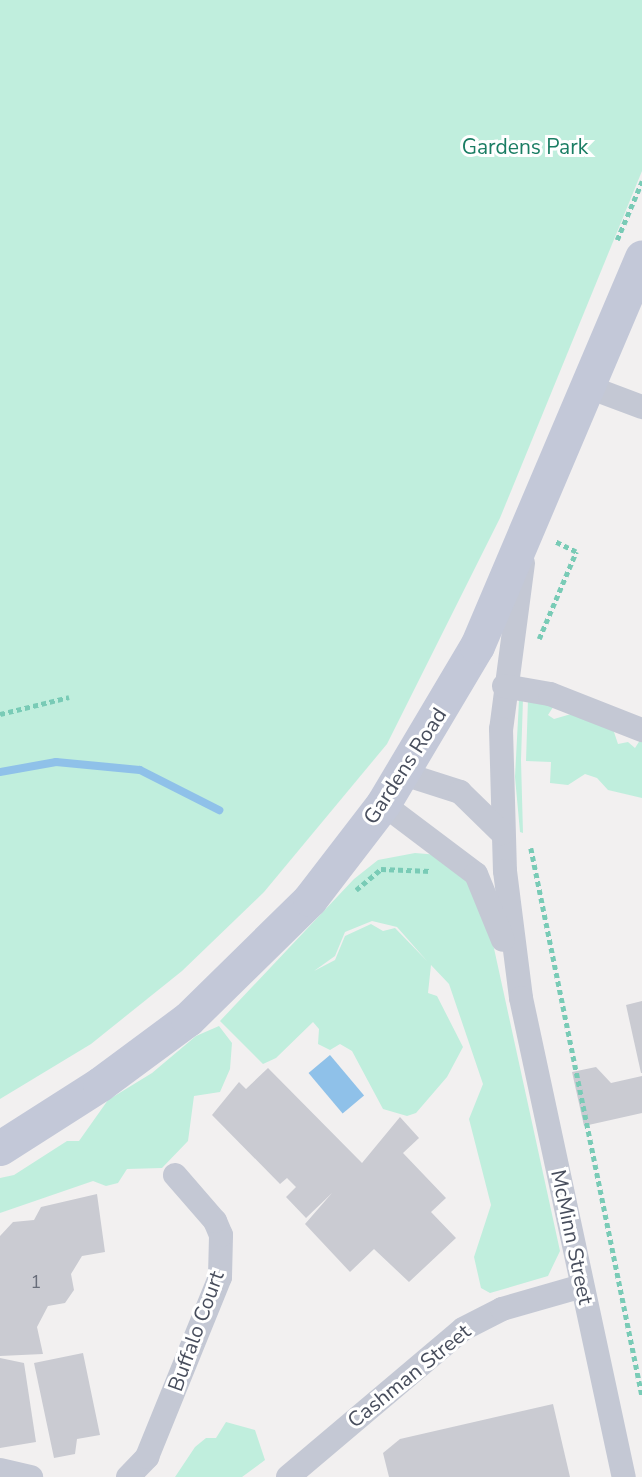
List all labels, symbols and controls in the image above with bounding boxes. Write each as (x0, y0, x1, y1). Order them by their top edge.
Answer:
park label: Gardens Park (462, 134, 588, 160)
street label: Gardens Road (358, 703, 452, 829)
street label: McMinn Street (545, 1167, 599, 1307)
street label: Buffalo Court (163, 1267, 229, 1395)
house number: 1 (31, 1271, 41, 1293)
street label: Cashman Street (343, 1319, 475, 1433)

